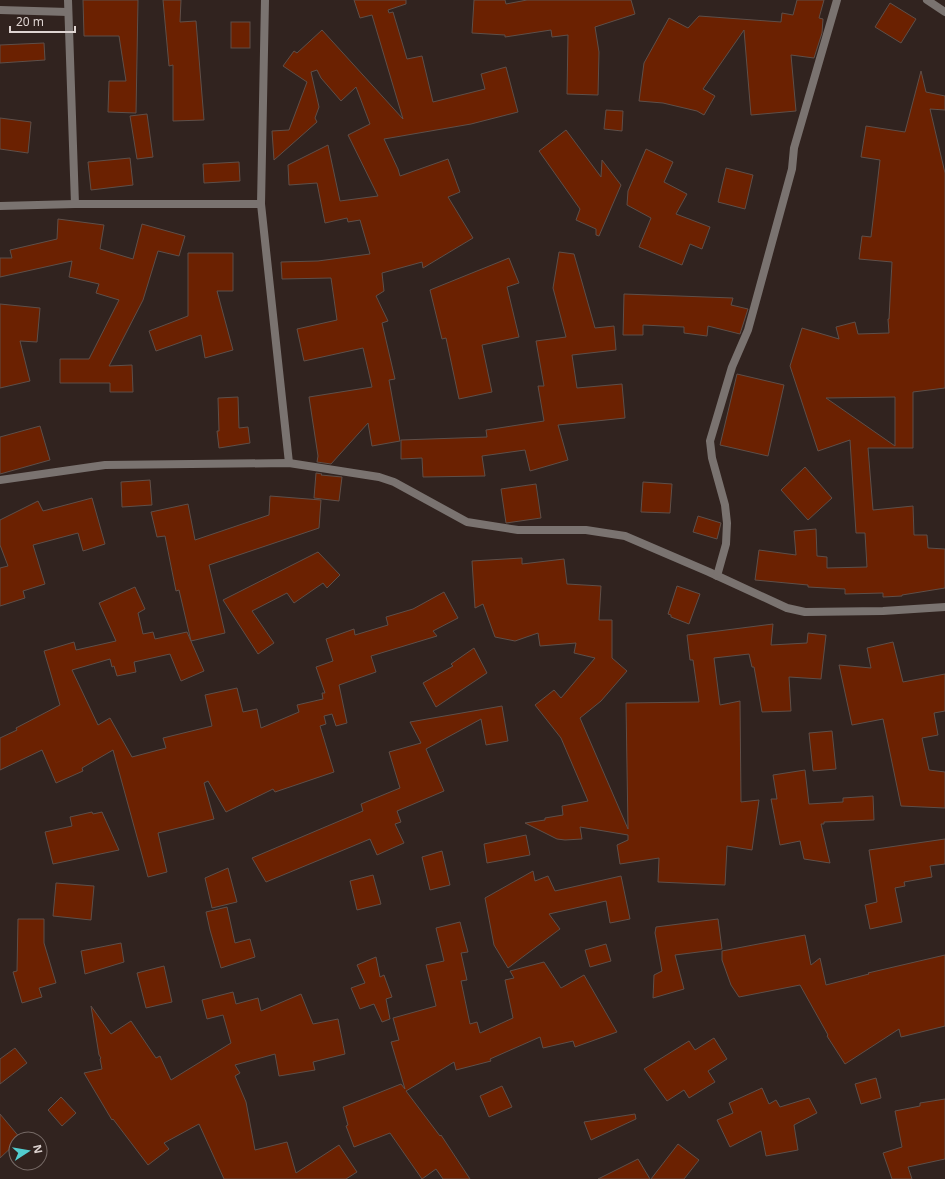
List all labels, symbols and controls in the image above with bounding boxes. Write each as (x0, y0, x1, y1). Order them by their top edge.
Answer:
scale bar (10, 8, 75, 34)
text: 20 m (16, 13, 44, 30)
north arrow (8, 1131, 48, 1171)
text: N (30, 1143, 47, 1155)

